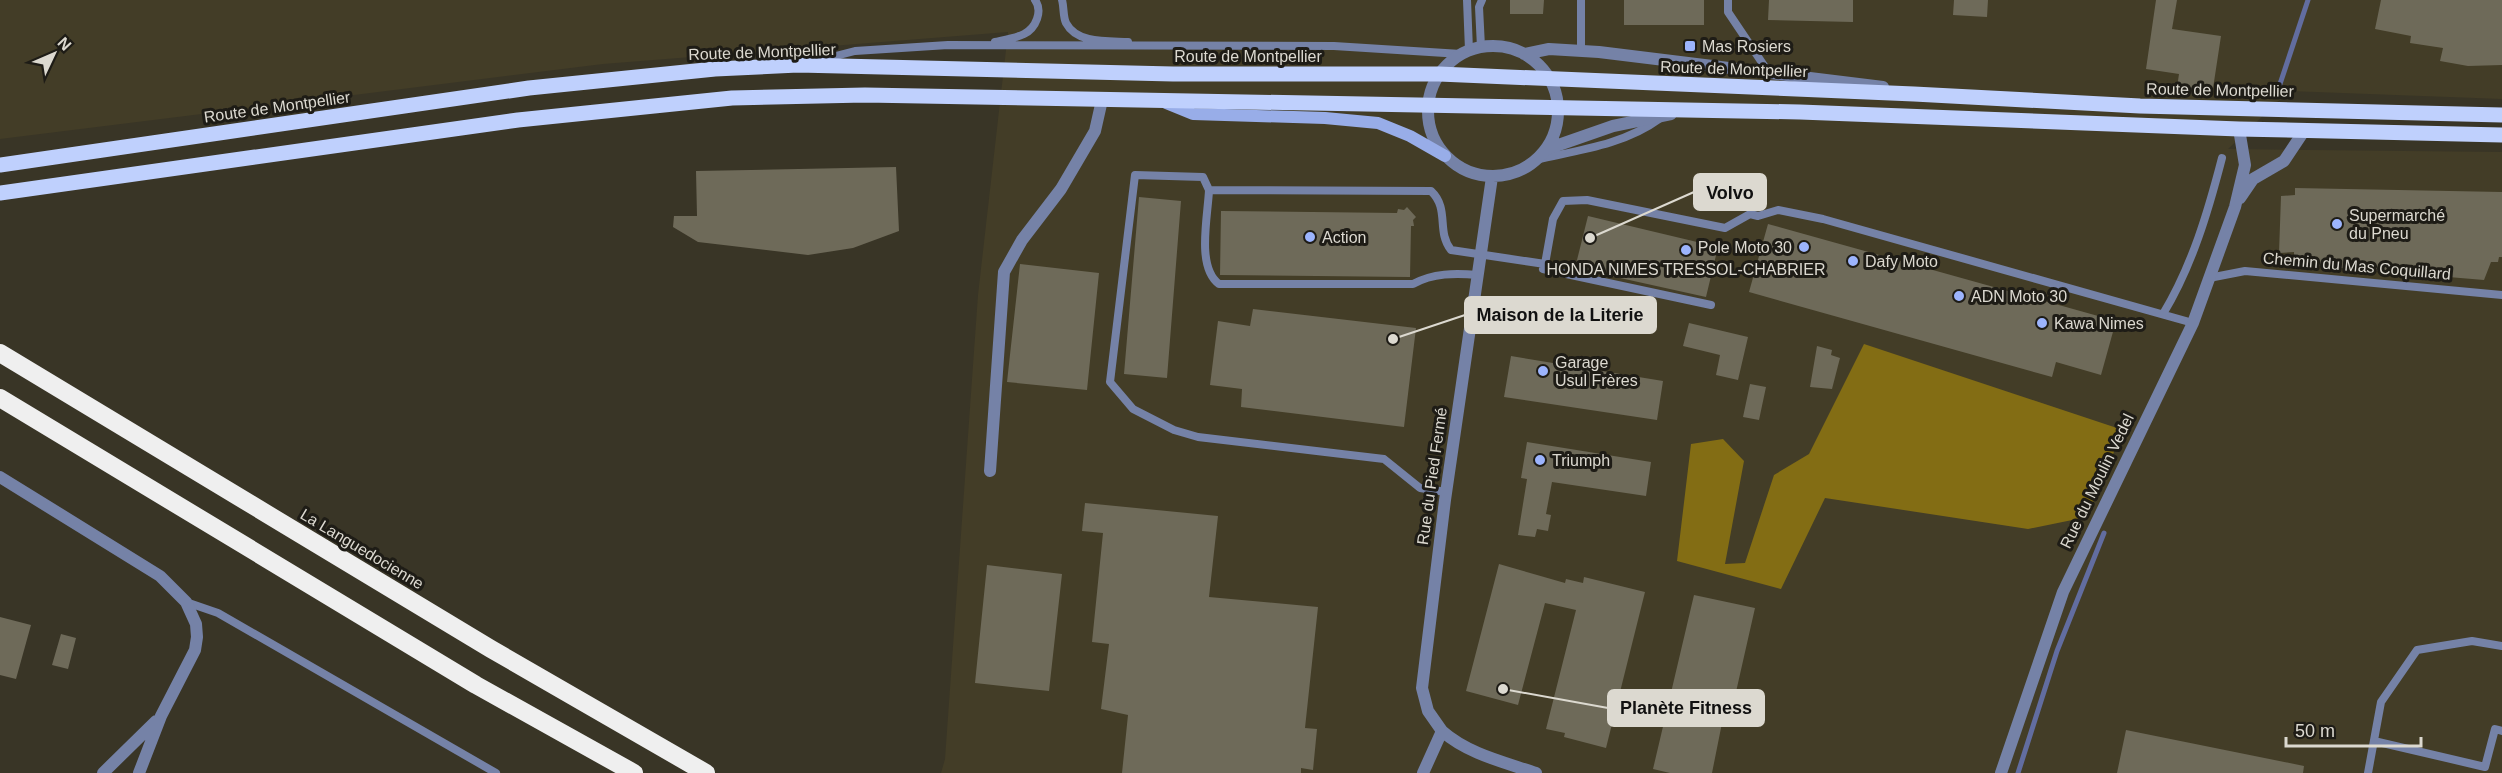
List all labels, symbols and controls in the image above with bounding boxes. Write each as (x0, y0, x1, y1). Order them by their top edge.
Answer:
north arrow (24, 24, 84, 84)
text: N (54, 34, 75, 54)
place label: Mas Rosiers (1702, 38, 1791, 55)
marker: Mas Rosiers (1683, 39, 1697, 53)
street label: Route de Montpellier (688, 41, 837, 63)
street label: Route de Montpellier (1174, 48, 1322, 65)
street label: Route de Montpellier (1660, 58, 1809, 80)
street label: Route de Montpellier (2146, 80, 2295, 100)
street label: Route de Montpellier (203, 88, 352, 126)
callout: Volvo (1694, 174, 1766, 210)
text: Volvo (1706, 183, 1754, 203)
place label: Supermarché du Pneu (2349, 207, 2445, 242)
marker: Supermarché du Pneu (2330, 217, 2344, 231)
place label: Action (1322, 229, 1366, 246)
marker: Action (1303, 230, 1317, 244)
place label: Pole Moto 30 (1698, 239, 1792, 256)
marker: Pole Moto 30 (1797, 240, 1811, 254)
marker: HONDA NIMES TRESSOL-CHABRIER (1679, 243, 1693, 257)
street label: Chemin du Mas Coquillard (2262, 249, 2452, 283)
place label: Dafy Moto (1865, 253, 1938, 270)
marker: Dafy Moto (1846, 254, 1860, 268)
place label: HONDA NIMES TRESSOL-CHABRIER (1547, 261, 1825, 278)
place label: ADN Moto 30 (1971, 288, 2067, 305)
marker: ADN Moto 30 (1952, 289, 1966, 303)
callout: Maison de la Literie (1465, 297, 1656, 333)
text: Maison de la Literie (1476, 305, 1644, 325)
place label: Kawa Nimes (2054, 315, 2144, 332)
marker: Kawa Nimes (2035, 316, 2049, 330)
place label: Garage Usul Frères (1555, 354, 1638, 389)
marker: Garage Usul Frères (1536, 364, 1550, 378)
street label: Rue du Pied Fermé (1414, 406, 1450, 546)
street label: Rue du Moulin Vedel (2057, 411, 2137, 551)
place label: Triumph (1552, 452, 1610, 469)
marker: Triumph (1533, 453, 1547, 467)
street label: La Languedocienne (297, 506, 427, 593)
callout: Planète Fitness (1608, 690, 1764, 726)
text: Planète Fitness (1620, 698, 1752, 718)
scale bar (2286, 710, 2421, 748)
text: 50 m (2295, 721, 2335, 741)

